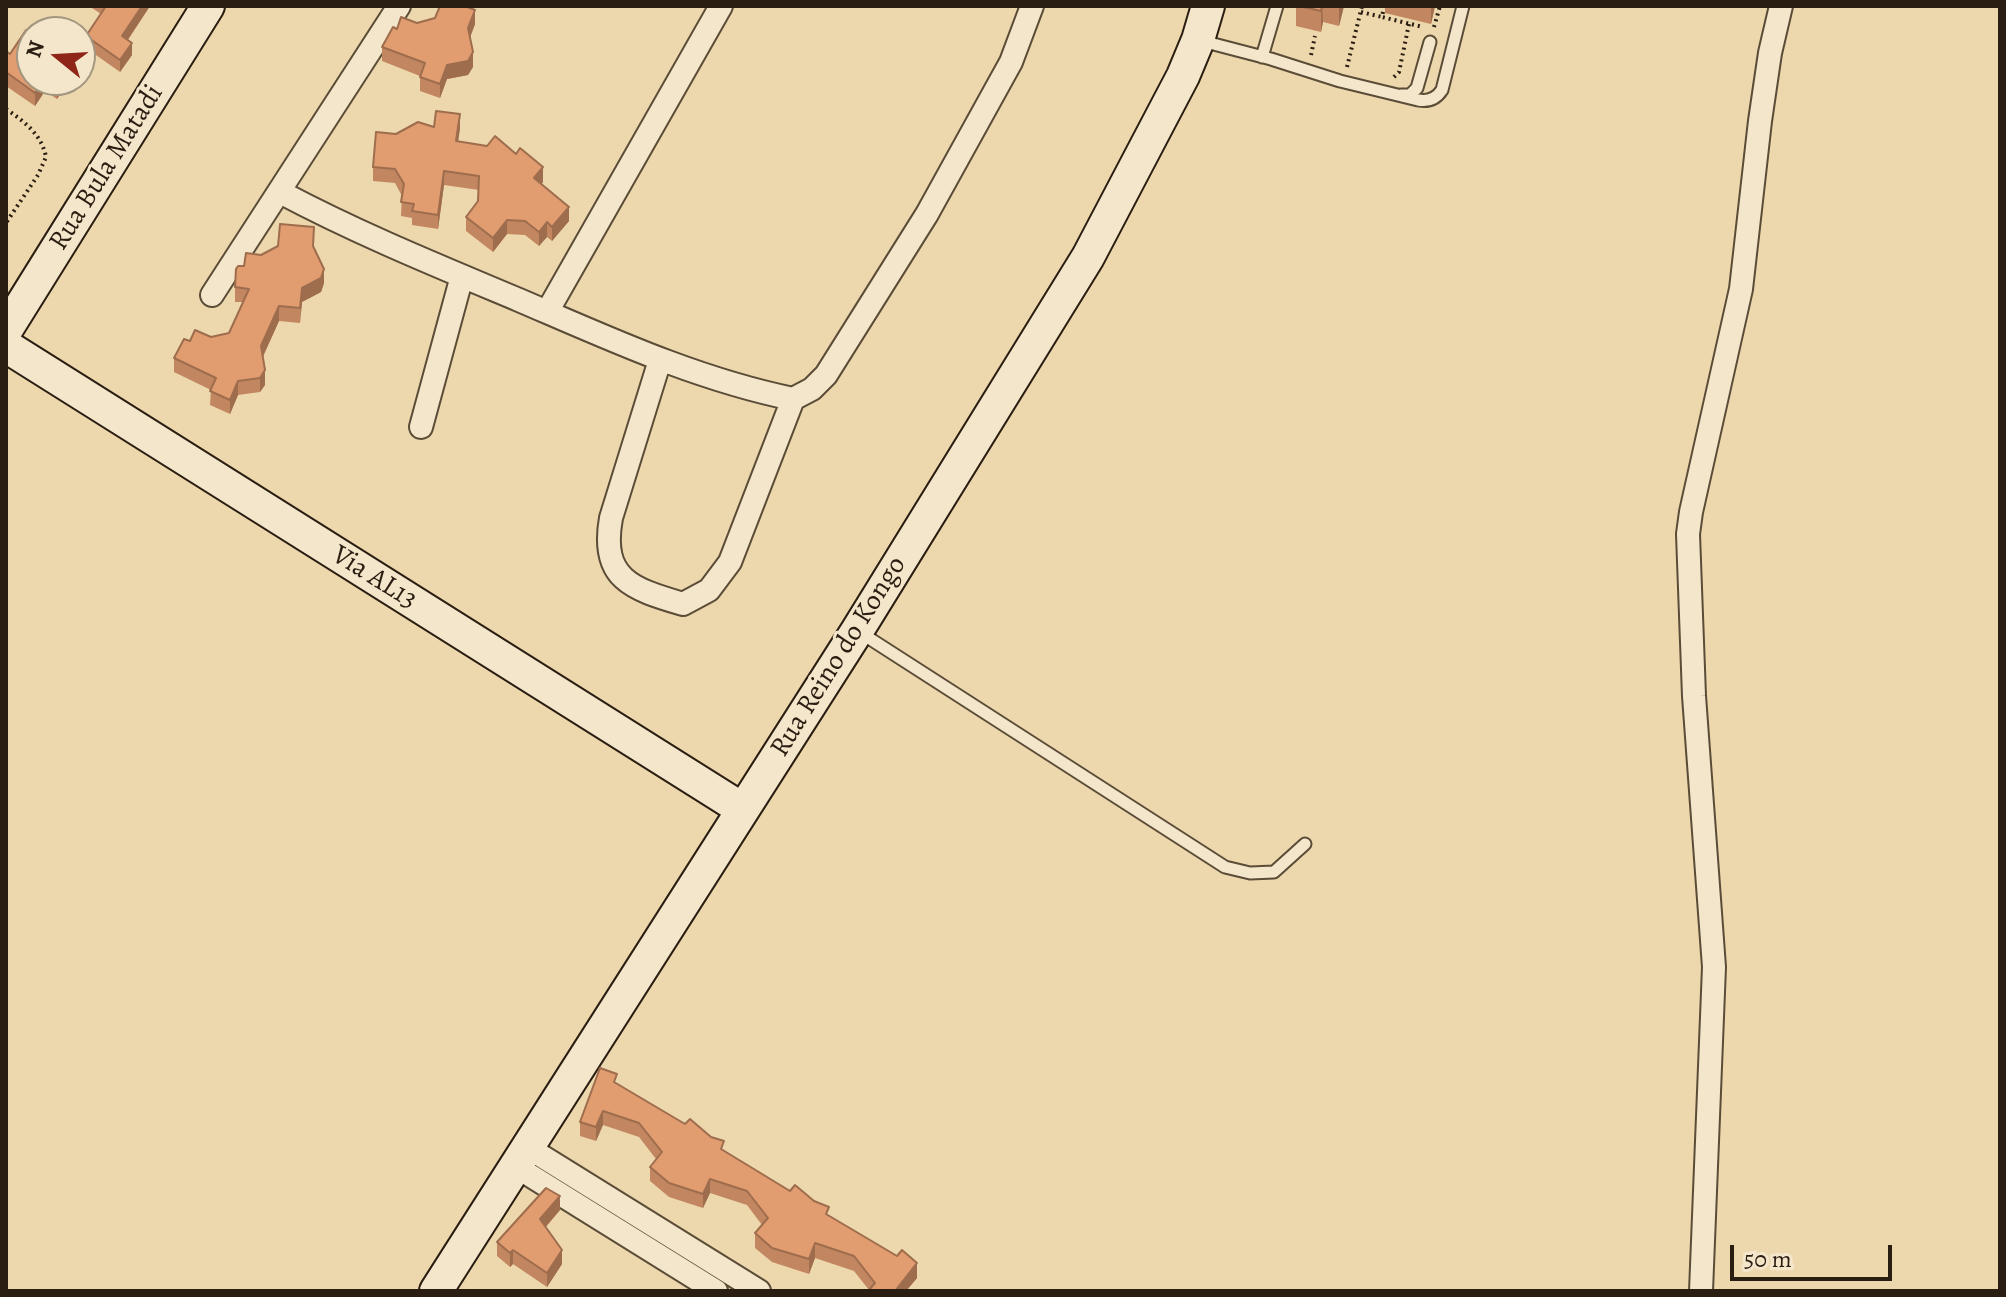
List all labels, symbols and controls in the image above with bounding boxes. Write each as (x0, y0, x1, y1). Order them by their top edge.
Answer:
north arrow (16, 16, 96, 96)
text: N (18, 37, 52, 61)
street label: Rua Bula Matadi (43, 79, 171, 257)
street label: Via AL13 (325, 539, 423, 617)
street label: Rua Reino do Kongo (764, 551, 914, 763)
scale bar (1734, 1229, 1896, 1279)
text: 50 m (1744, 1243, 1792, 1275)

